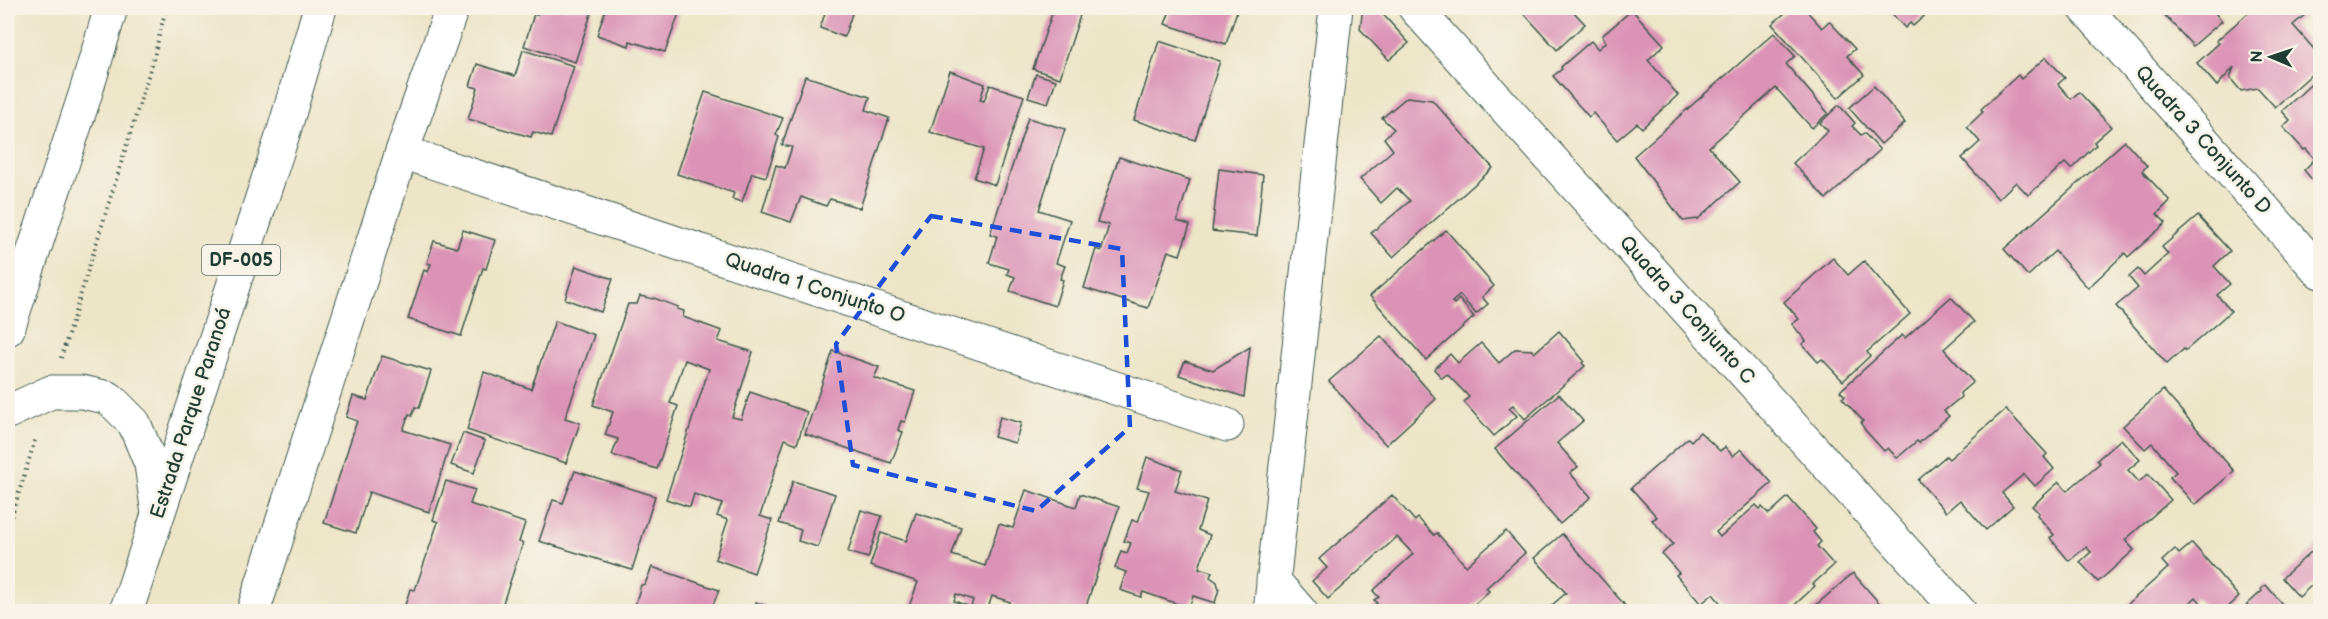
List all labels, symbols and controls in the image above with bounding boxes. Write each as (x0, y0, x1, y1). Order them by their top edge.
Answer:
north arrow (2241, 27, 2301, 87)
text: N (2248, 50, 2267, 63)
street label: Quadra 3 Conjunto D (2130, 61, 2276, 219)
street label: Quadra 3 Conjunto C (1614, 231, 1760, 389)
road number: DF-005 (202, 245, 280, 275)
street label: Quadra 1 Conjunto O (722, 248, 908, 328)
street label: Estrada Parque Paranoá (145, 304, 237, 522)

